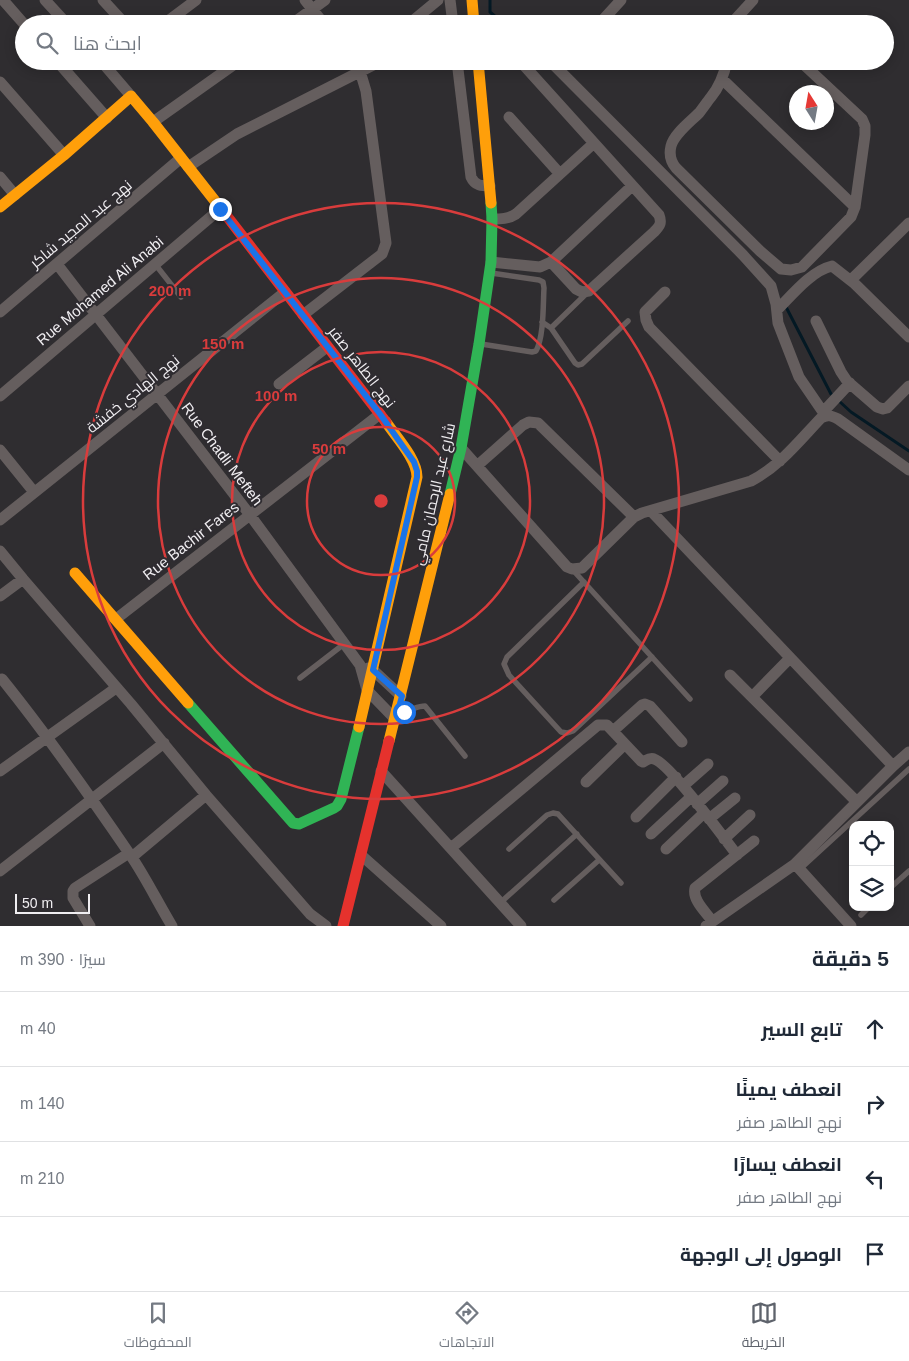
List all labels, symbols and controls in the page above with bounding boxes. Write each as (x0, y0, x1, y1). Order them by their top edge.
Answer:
search box (15, 15, 894, 70)
icon: search (33, 29, 61, 57)
text: ابحث هنا (73, 33, 142, 54)
north arrow (789, 85, 834, 130)
street label: نهج عبد المجيد شاكر (26, 176, 137, 274)
route end (209, 198, 232, 221)
street label: Rue Mohamed Ali Anabi (33, 233, 166, 349)
text: 200 m (149, 282, 191, 299)
street label: نهج الطاهر صفر (322, 322, 399, 413)
text: 150 m (202, 335, 244, 352)
street label: نهج الهادي خفشة (83, 351, 185, 439)
text: 100 m (255, 387, 297, 404)
street label: Rue Chadli Mefteh (178, 399, 267, 508)
street label: شارع عبد الرحمان مامي (409, 421, 462, 568)
text: 50 m (312, 440, 346, 457)
centre of rings (372, 492, 390, 510)
street label: Rue Bachir Fares (139, 498, 242, 583)
route start (393, 701, 416, 724)
map controls (849, 821, 894, 911)
button: locate (849, 821, 894, 866)
button: layers (849, 866, 894, 911)
scale bar (15, 891, 90, 914)
text: 50 m (22, 895, 53, 911)
text: 5 دقيقة (812, 947, 889, 970)
text: سيرًا · 390 m (20, 951, 106, 968)
icon: ahead (861, 1015, 889, 1043)
text: تابع السير (761, 1019, 842, 1040)
text: 40 m (20, 1020, 56, 1037)
text: انعطف يمينًا (735, 1079, 842, 1100)
icon: right (861, 1090, 889, 1118)
text: 140 m (20, 1095, 64, 1112)
text: نهج الطاهر صفر (737, 1114, 842, 1131)
text: انعطف يسارًا (733, 1154, 842, 1175)
icon: left (861, 1165, 889, 1193)
text: 210 m (20, 1170, 64, 1187)
text: نهج الطاهر صفر (737, 1189, 842, 1206)
icon: arrive (861, 1240, 889, 1268)
text: الوصول إلى الوجهة (680, 1244, 842, 1265)
tab: المحفوظات (124, 1299, 192, 1355)
tab: الاتجاهات (439, 1299, 494, 1355)
tab: الخريطة (742, 1299, 785, 1355)

